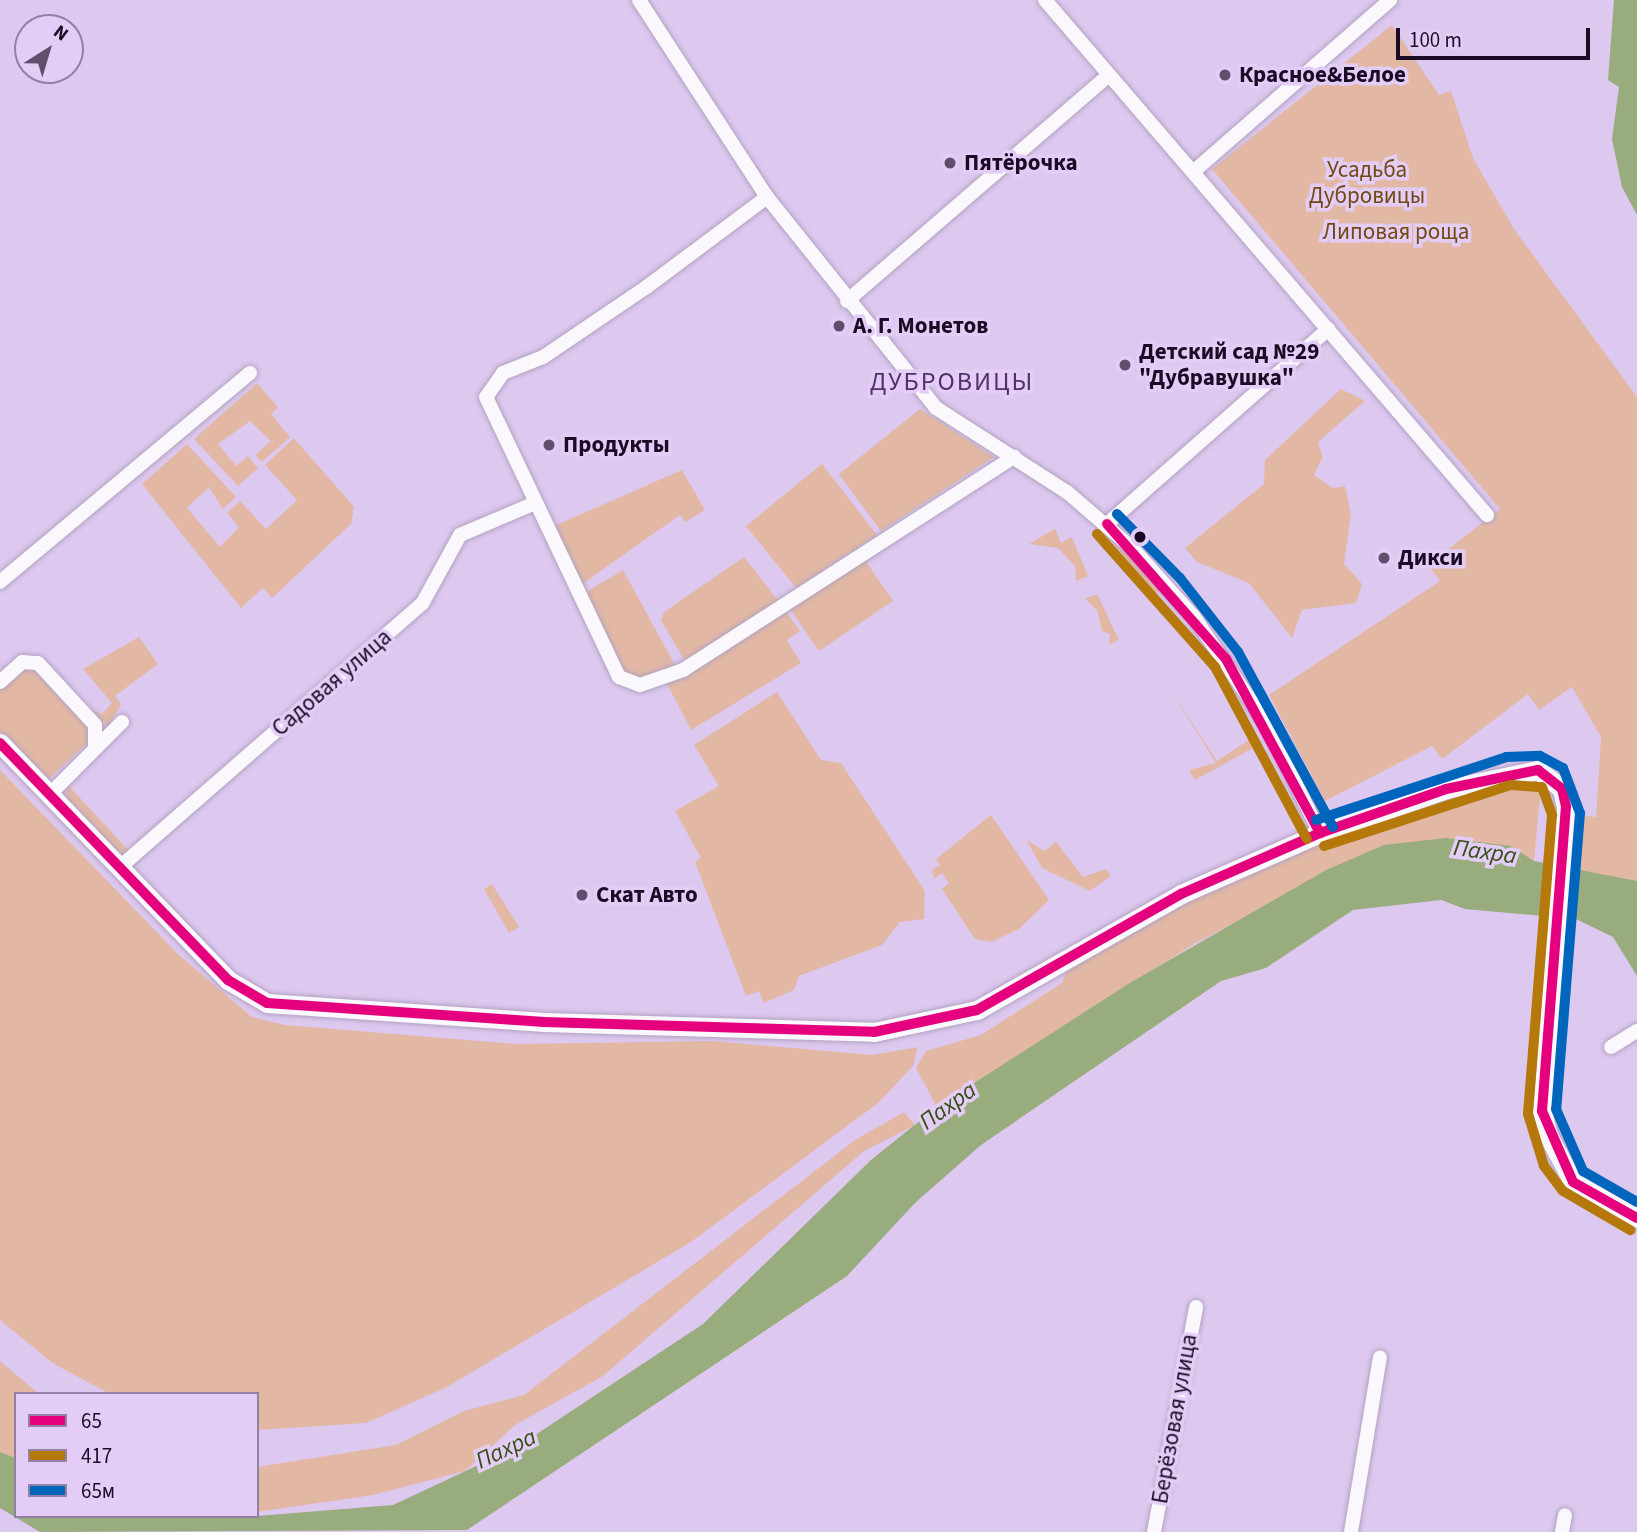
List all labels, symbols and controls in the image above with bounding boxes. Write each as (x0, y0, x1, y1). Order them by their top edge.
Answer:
north arrow (14, 14, 84, 84)
scale bar (1399, 14, 1593, 58)
text: N (48, 19, 74, 48)
text: 100 m (1409, 25, 1462, 55)
place label: Красное&Белое (1239, 61, 1406, 89)
marker: Красное&Белое (1217, 67, 1233, 83)
place label: Пятёрочка (964, 149, 1078, 177)
marker: Пятёрочка (942, 155, 958, 171)
park label: Усадьба Дубровицы (1309, 156, 1425, 210)
park label: Липовая роща (1323, 218, 1469, 246)
place label: А. Г. Монетов (853, 312, 989, 340)
marker: А. Г. Монетов (831, 318, 847, 334)
place label: Детский сад №29 "Дубравушка" (1139, 338, 1319, 392)
marker: Детский сад №29 "Дубравушка" (1117, 357, 1133, 373)
district label: ДУБРОВИЦЫ (871, 366, 1033, 398)
place label: Продукты (563, 431, 670, 459)
marker: Продукты (541, 437, 557, 453)
unlabelled marker (1133, 530, 1147, 544)
place label: Дикси (1398, 544, 1463, 572)
marker: Дикси (1376, 550, 1392, 566)
street label: Садовая улица (267, 624, 397, 742)
water label: Пахра (1451, 833, 1519, 871)
place label: Скат Авто (596, 881, 698, 909)
marker: Скат Авто (574, 887, 590, 903)
water label: Пахра (914, 1076, 982, 1136)
street label: Берёзовая улица (1146, 1332, 1204, 1506)
legend (14, 1392, 259, 1518)
text: 65 (81, 1406, 102, 1436)
water label: Пахра (471, 1422, 541, 1476)
text: 417 (81, 1441, 112, 1471)
text: 65м (81, 1476, 115, 1506)

